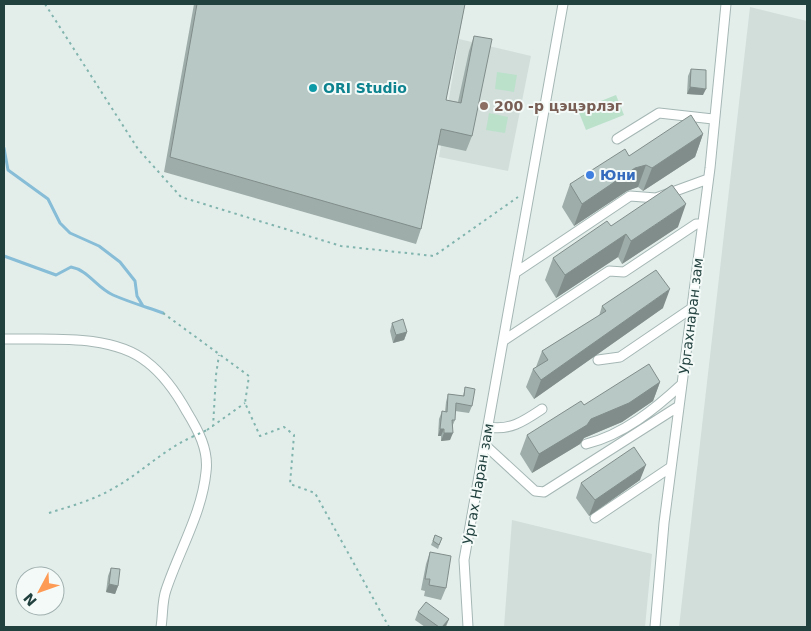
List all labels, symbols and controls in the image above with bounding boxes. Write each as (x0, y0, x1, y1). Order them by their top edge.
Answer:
place label: ORI Studio (323, 80, 407, 96)
marker: ORI Studio (307, 82, 319, 94)
place label: 200 -р цэцэрлэг (494, 98, 622, 114)
marker: 200 -р цэцэрлэг (478, 100, 490, 112)
place label: Юни (600, 167, 636, 183)
marker: Юни (584, 169, 596, 181)
street label: Ургахнаран зам (676, 257, 706, 375)
street label: Ургах Наран зам (459, 422, 497, 546)
north arrow (15, 566, 65, 616)
text: N (20, 590, 40, 609)

